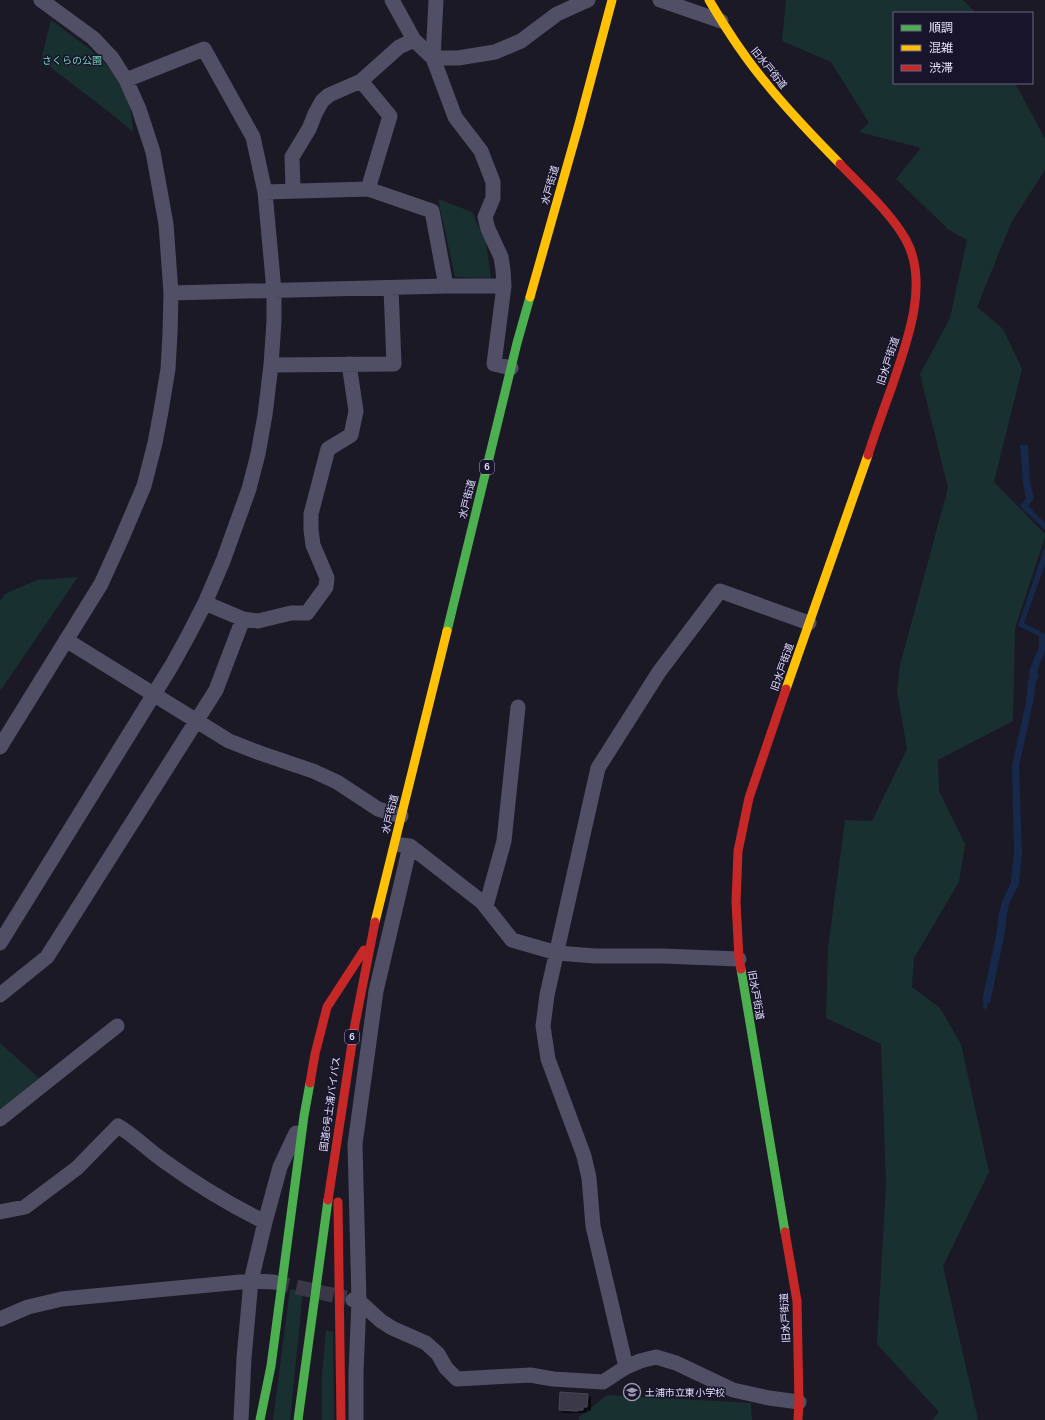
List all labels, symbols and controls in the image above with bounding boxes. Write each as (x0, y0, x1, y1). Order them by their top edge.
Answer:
legend (893, 12, 1033, 84)
text: 順調 (929, 21, 953, 35)
text: 混雑 (929, 41, 953, 55)
street label: 旧水戸街道 (749, 45, 789, 91)
park label: さくらの公園 (42, 55, 102, 66)
text: 渋滞 (929, 61, 953, 75)
street label: 水戸街道 (539, 164, 561, 206)
street label: 旧水戸街道 (875, 336, 901, 386)
road number: 6 (480, 460, 494, 474)
street label: 水戸街道 (457, 478, 477, 520)
street label: 旧水戸街道 (769, 642, 795, 692)
street label: 水戸街道 (380, 793, 400, 835)
street label: 旧水戸街道 (746, 969, 766, 1021)
road number: 6 (345, 1030, 359, 1044)
street label: 国道6号土浦バイパス (318, 1056, 342, 1152)
street label: 旧水戸街道 (778, 1293, 792, 1343)
school or university icon: 土浦市立東小学校 (622, 1382, 642, 1402)
place label: 土浦市立東小学校 (645, 1387, 725, 1398)

